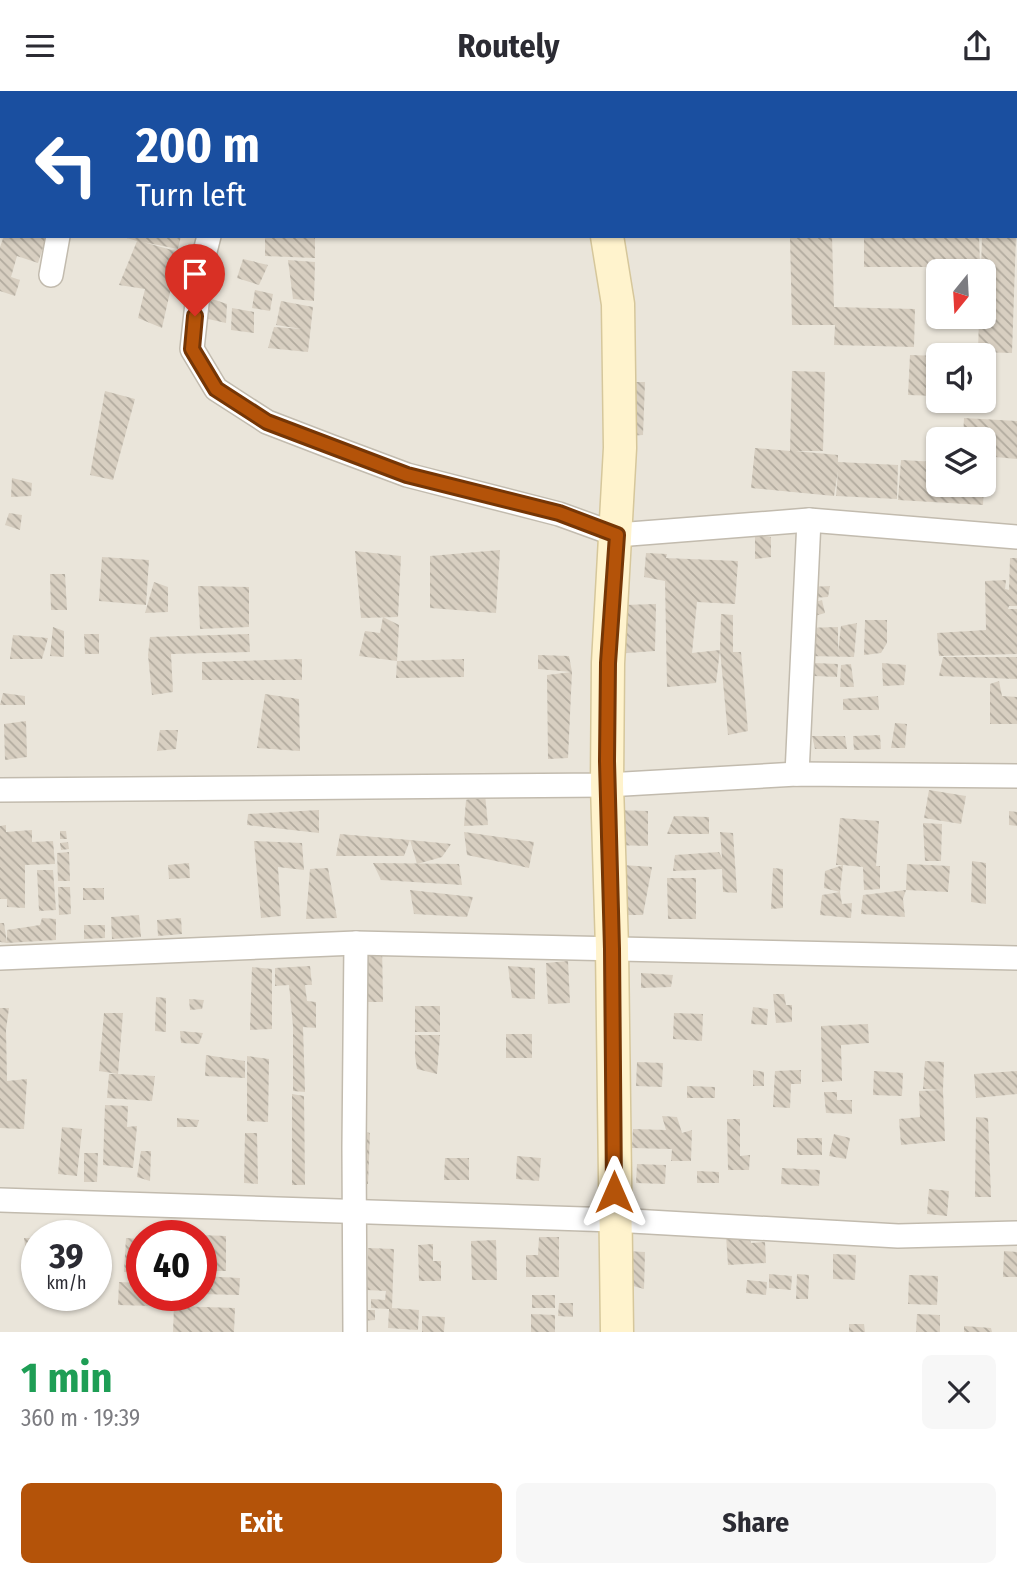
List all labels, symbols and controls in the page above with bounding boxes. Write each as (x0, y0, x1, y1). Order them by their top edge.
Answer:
icon: menu (21, 27, 59, 65)
text: Routely (458, 27, 559, 65)
icon: share (958, 27, 996, 65)
text: 200 m (136, 116, 260, 175)
icon: left (21, 119, 112, 210)
text: Turn left (136, 176, 246, 214)
pin (165, 244, 225, 316)
icon: arrive (176, 255, 214, 293)
north arrow (926, 259, 996, 329)
map controls (926, 259, 996, 497)
button: sound (926, 343, 996, 413)
button: layers (926, 427, 996, 497)
position arrow (577, 1155, 651, 1229)
speed limit sign: 40 (126, 1220, 217, 1311)
text: 39 (49, 1235, 84, 1277)
text: km/h (46, 1272, 87, 1294)
text: 1 min (21, 1353, 112, 1403)
button: close (922, 1355, 996, 1429)
text: 360 m · 19:39 (21, 1404, 140, 1432)
button: Exit (21, 1483, 502, 1563)
button: Share (516, 1483, 996, 1563)

